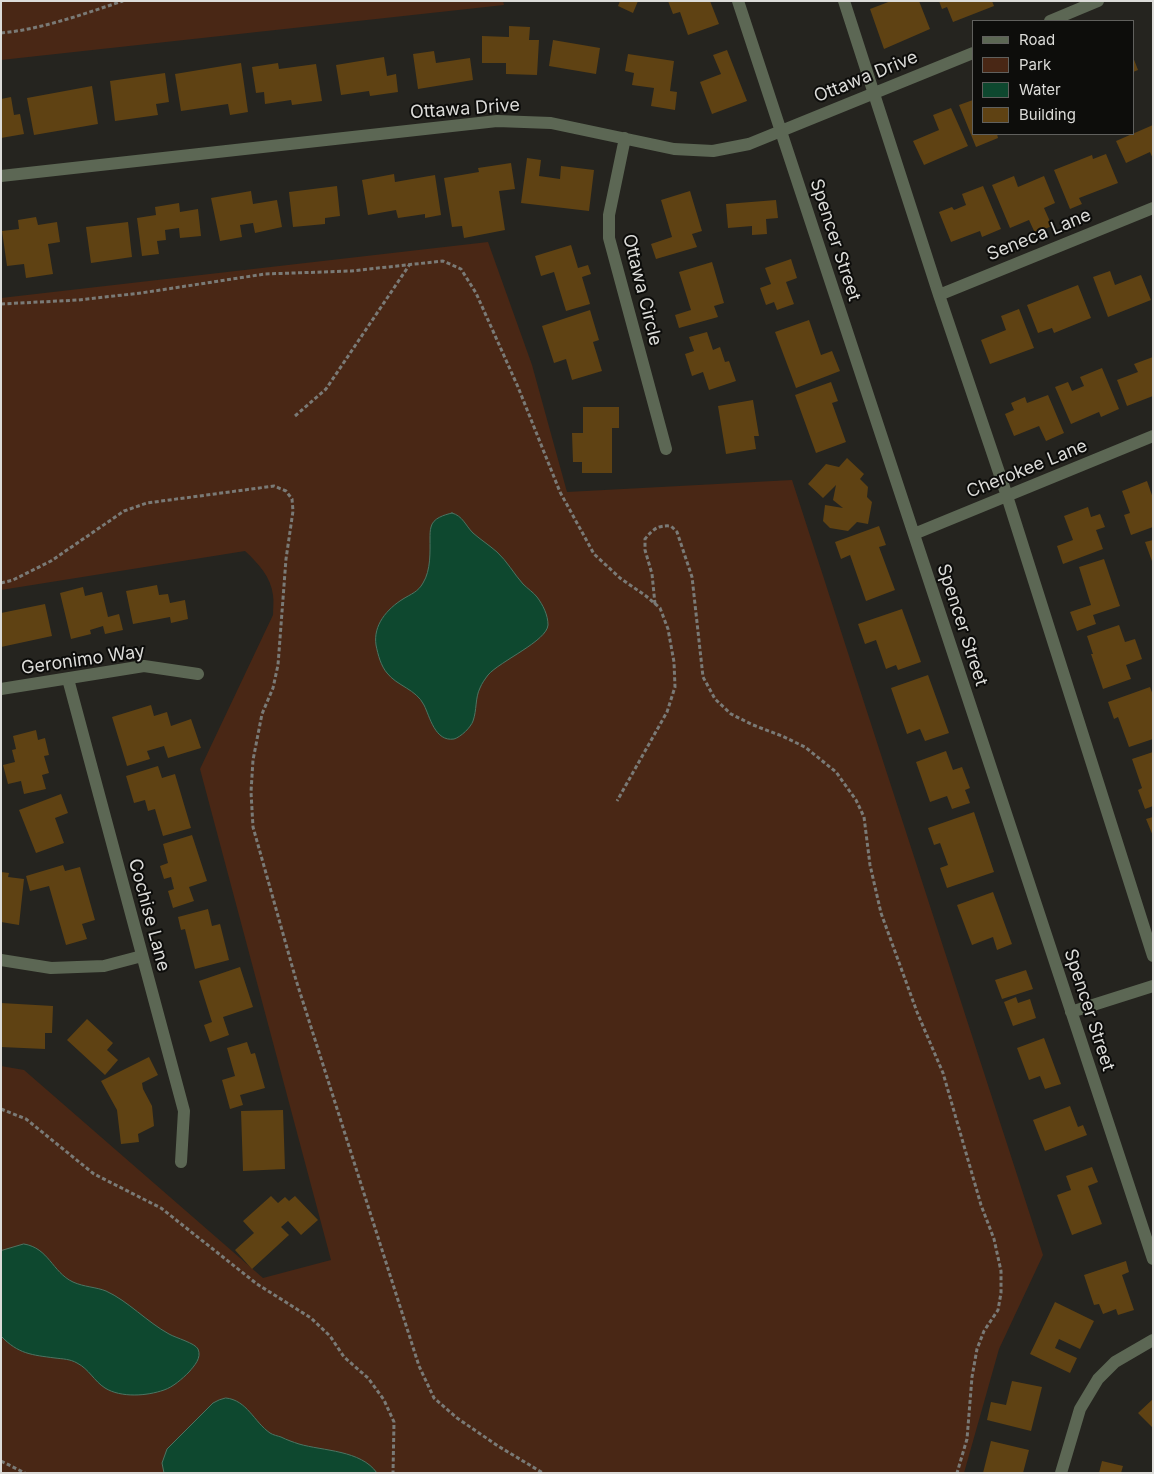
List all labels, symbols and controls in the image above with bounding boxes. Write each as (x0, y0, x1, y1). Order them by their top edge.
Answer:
legend (972, 20, 1134, 135)
text: Road (1019, 30, 1055, 49)
street label: Ottawa Drive (811, 46, 921, 108)
text: Park (1019, 55, 1051, 74)
text: Water (1019, 80, 1061, 99)
street label: Ottawa Drive (409, 94, 521, 124)
text: Building (1019, 105, 1076, 124)
street label: Spencer Street (805, 176, 865, 304)
street label: Seneca Lane (984, 204, 1094, 266)
street label: Ottawa Circle (618, 232, 666, 348)
street label: Cherokee Lane (963, 435, 1091, 503)
street label: Spencer Street (932, 561, 992, 689)
street label: Geronimo Way (20, 641, 146, 679)
street label: Cochise Lane (124, 856, 174, 974)
street label: Spencer Street (1059, 946, 1119, 1074)

